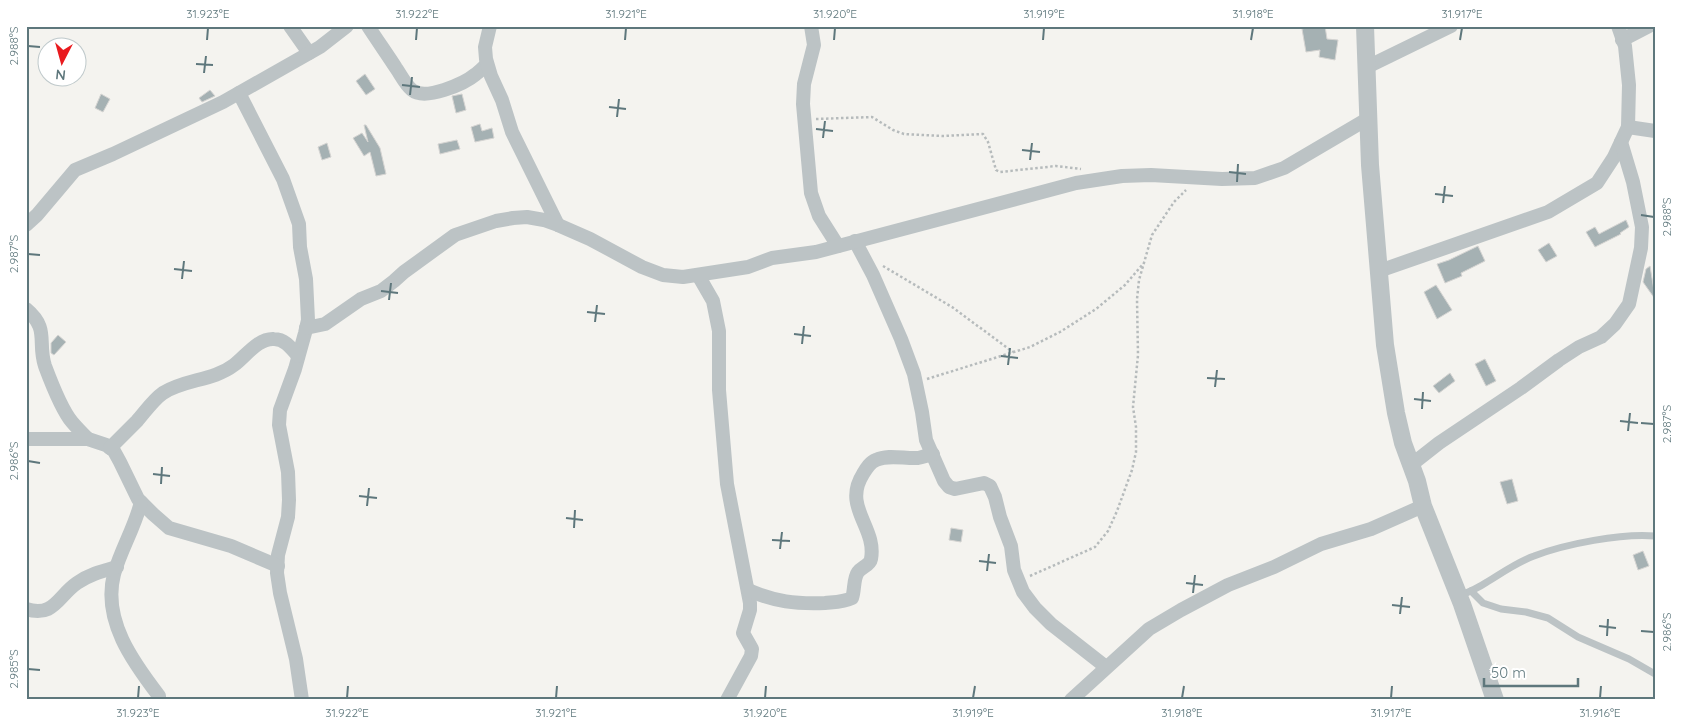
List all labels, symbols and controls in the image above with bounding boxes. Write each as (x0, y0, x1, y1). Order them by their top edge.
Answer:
text: 31.923°E (186, 6, 230, 21)
text: 31.922°E (395, 6, 439, 21)
text: 31.921°E (605, 6, 647, 21)
text: 31.920°E (813, 6, 857, 21)
text: 31.919°E (1023, 6, 1065, 21)
text: 31.918°E (1232, 6, 1274, 21)
text: 31.917°E (1441, 6, 1483, 21)
text: 2.988°S (6, 26, 21, 66)
north arrow (38, 38, 88, 88)
text: N (55, 65, 67, 84)
text: 2.988°S (1659, 197, 1674, 237)
text: 2.987°S (6, 234, 21, 273)
text: 2.987°S (1659, 404, 1674, 443)
text: 2.986°S (6, 441, 21, 481)
text: 2.986°S (1659, 612, 1674, 652)
text: 2.985°S (6, 649, 21, 689)
scale bar (1484, 656, 1577, 688)
text: 50 m (1491, 663, 1526, 682)
text: 31.923°E (116, 705, 160, 720)
text: 31.922°E (325, 705, 369, 720)
text: 31.921°E (535, 705, 577, 720)
text: 31.920°E (743, 705, 787, 720)
text: 31.919°E (952, 705, 994, 720)
text: 31.918°E (1161, 705, 1203, 720)
text: 31.917°E (1370, 705, 1412, 720)
text: 31.916°E (1579, 705, 1621, 720)

